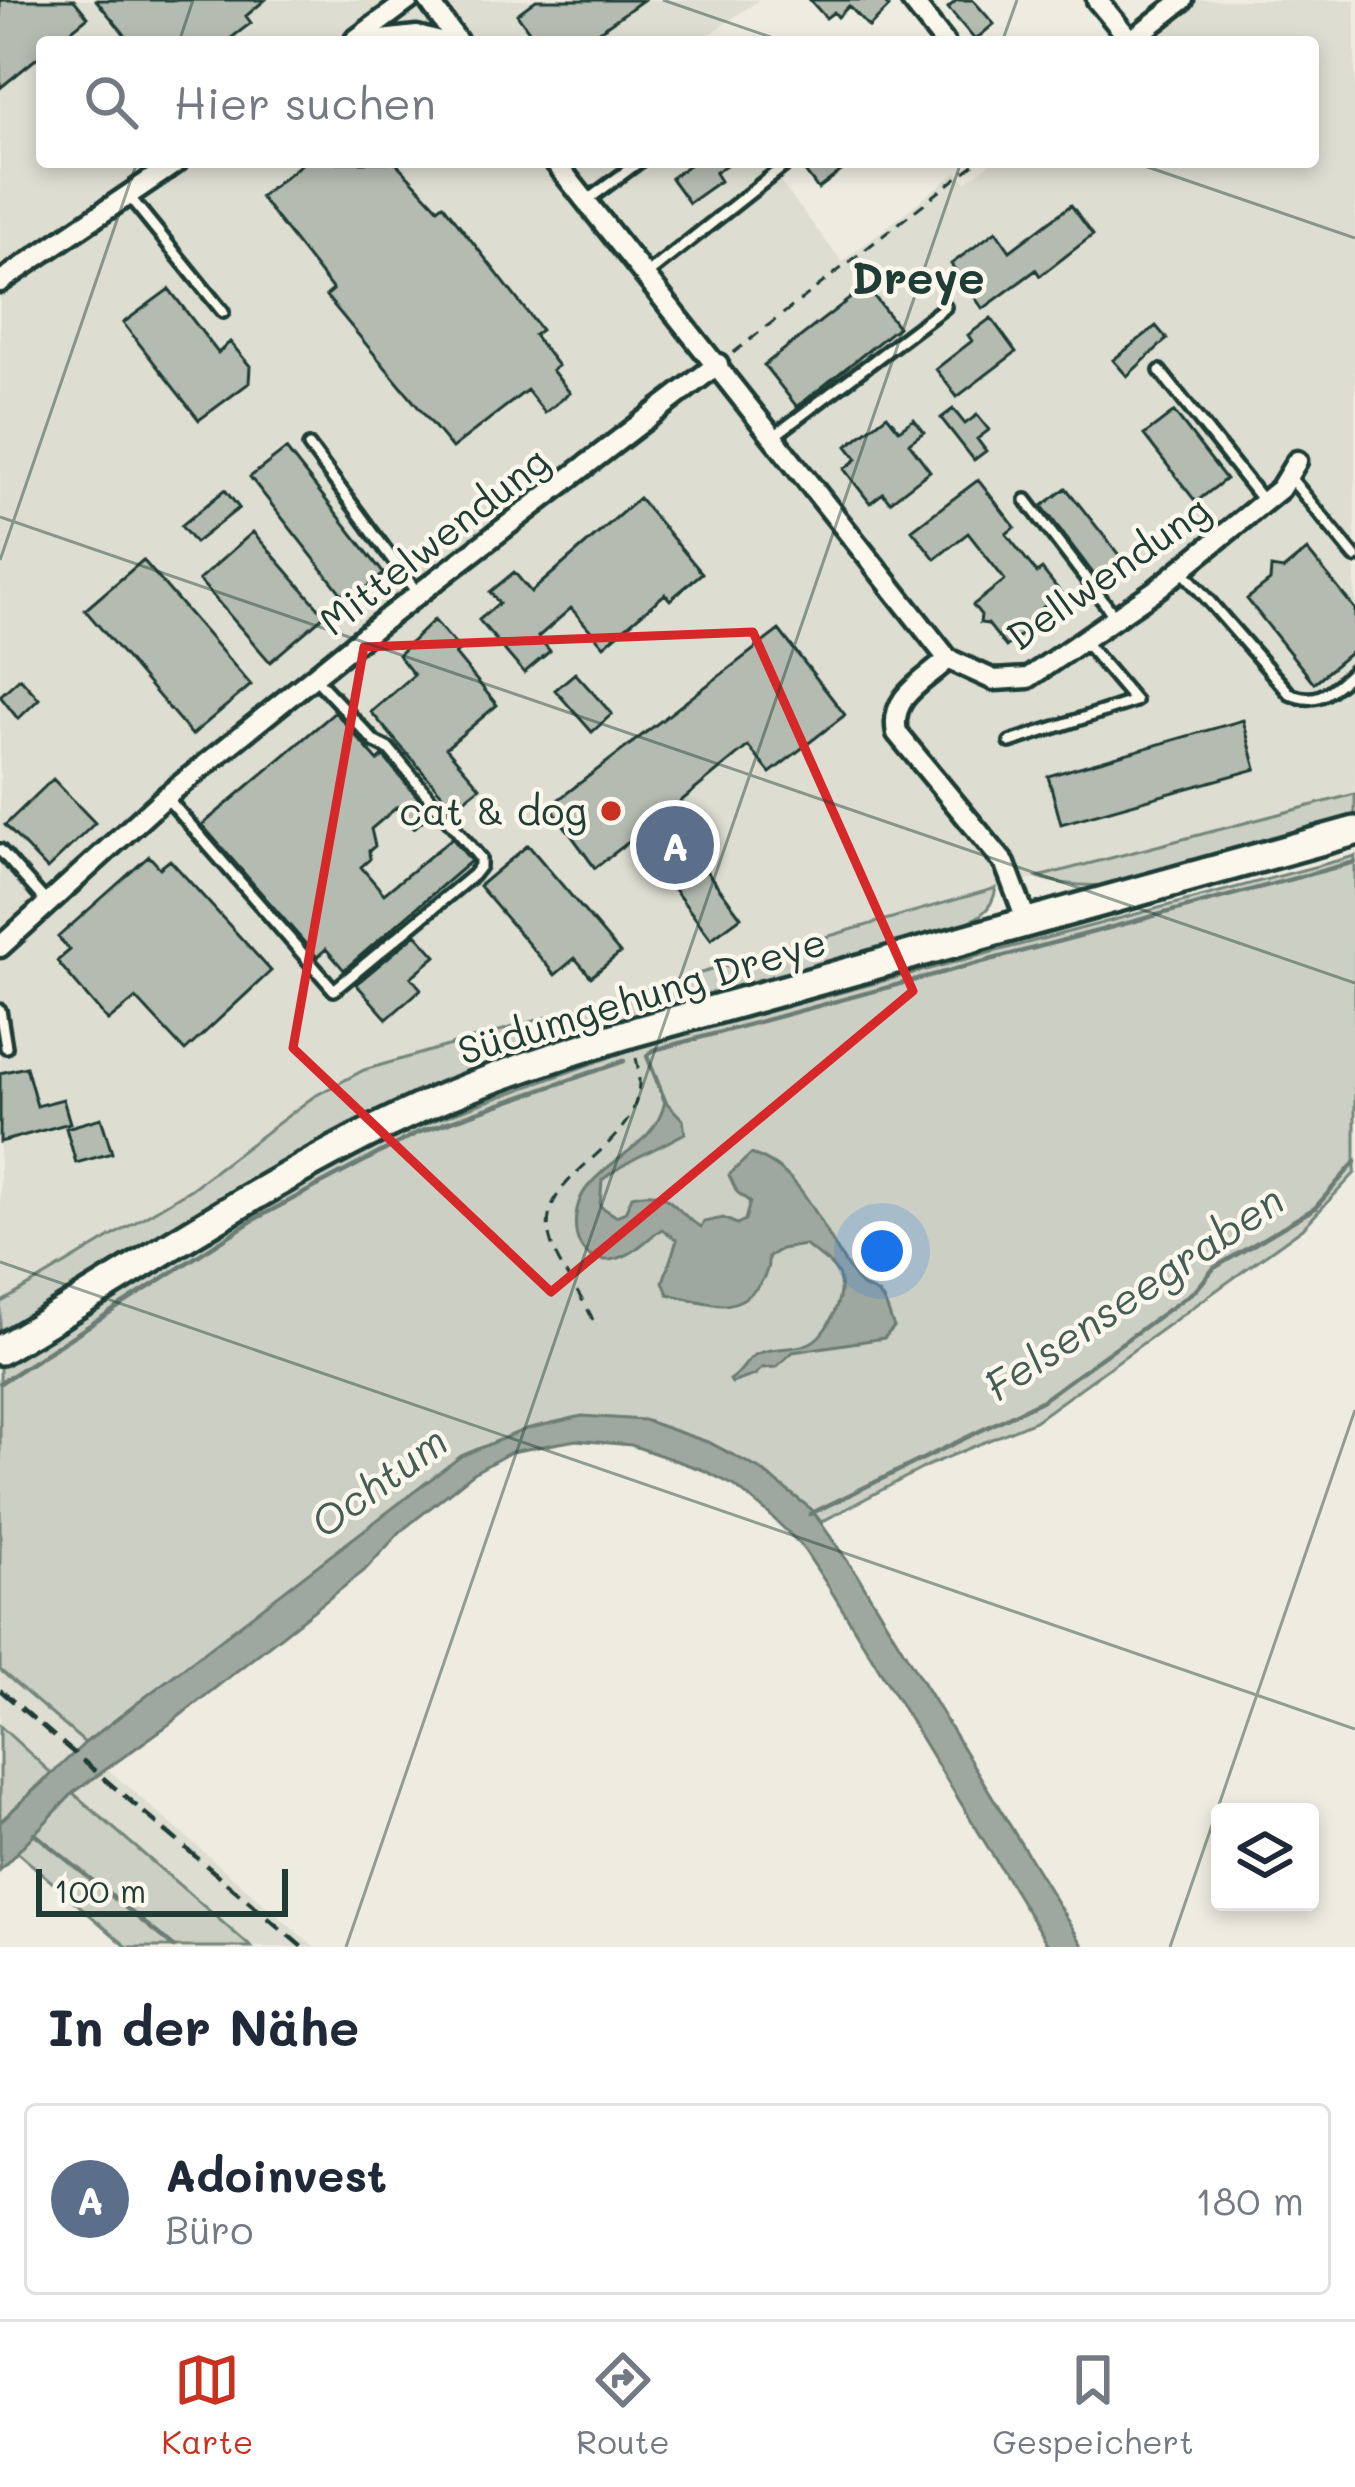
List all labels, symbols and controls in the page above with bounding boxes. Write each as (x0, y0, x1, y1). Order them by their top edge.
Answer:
search box (36, 36, 1319, 168)
icon: search (78, 69, 144, 135)
text: Hier suchen (174, 73, 436, 131)
district label: Dreye (851, 247, 985, 306)
street label: Mittelwendung (308, 434, 559, 646)
street label: Dellwendung (996, 483, 1219, 661)
place label: cat & dog (399, 784, 587, 836)
marker: cat & dog (598, 798, 624, 824)
pin: A (636, 800, 714, 890)
street label: Südumgehung Dreye (451, 914, 832, 1076)
water label: Felsenseegraben (973, 1171, 1294, 1412)
your location (852, 1221, 912, 1281)
water label: Ochtum (299, 1413, 458, 1549)
map controls (1211, 1803, 1319, 1911)
button: layers (1211, 1803, 1319, 1911)
scale bar (36, 1863, 288, 1916)
text: 100 m (54, 1868, 146, 1911)
text: In der Nähe (48, 1992, 359, 2059)
text: Adoinvest (165, 2145, 387, 2203)
text: A (76, 2174, 104, 2225)
text: 180 m (1195, 2174, 1304, 2225)
text: Büro (165, 2203, 253, 2254)
tab: Karte (161, 2347, 253, 2462)
tab: Route (576, 2347, 670, 2462)
tab: Gespeichert (992, 2347, 1194, 2462)

